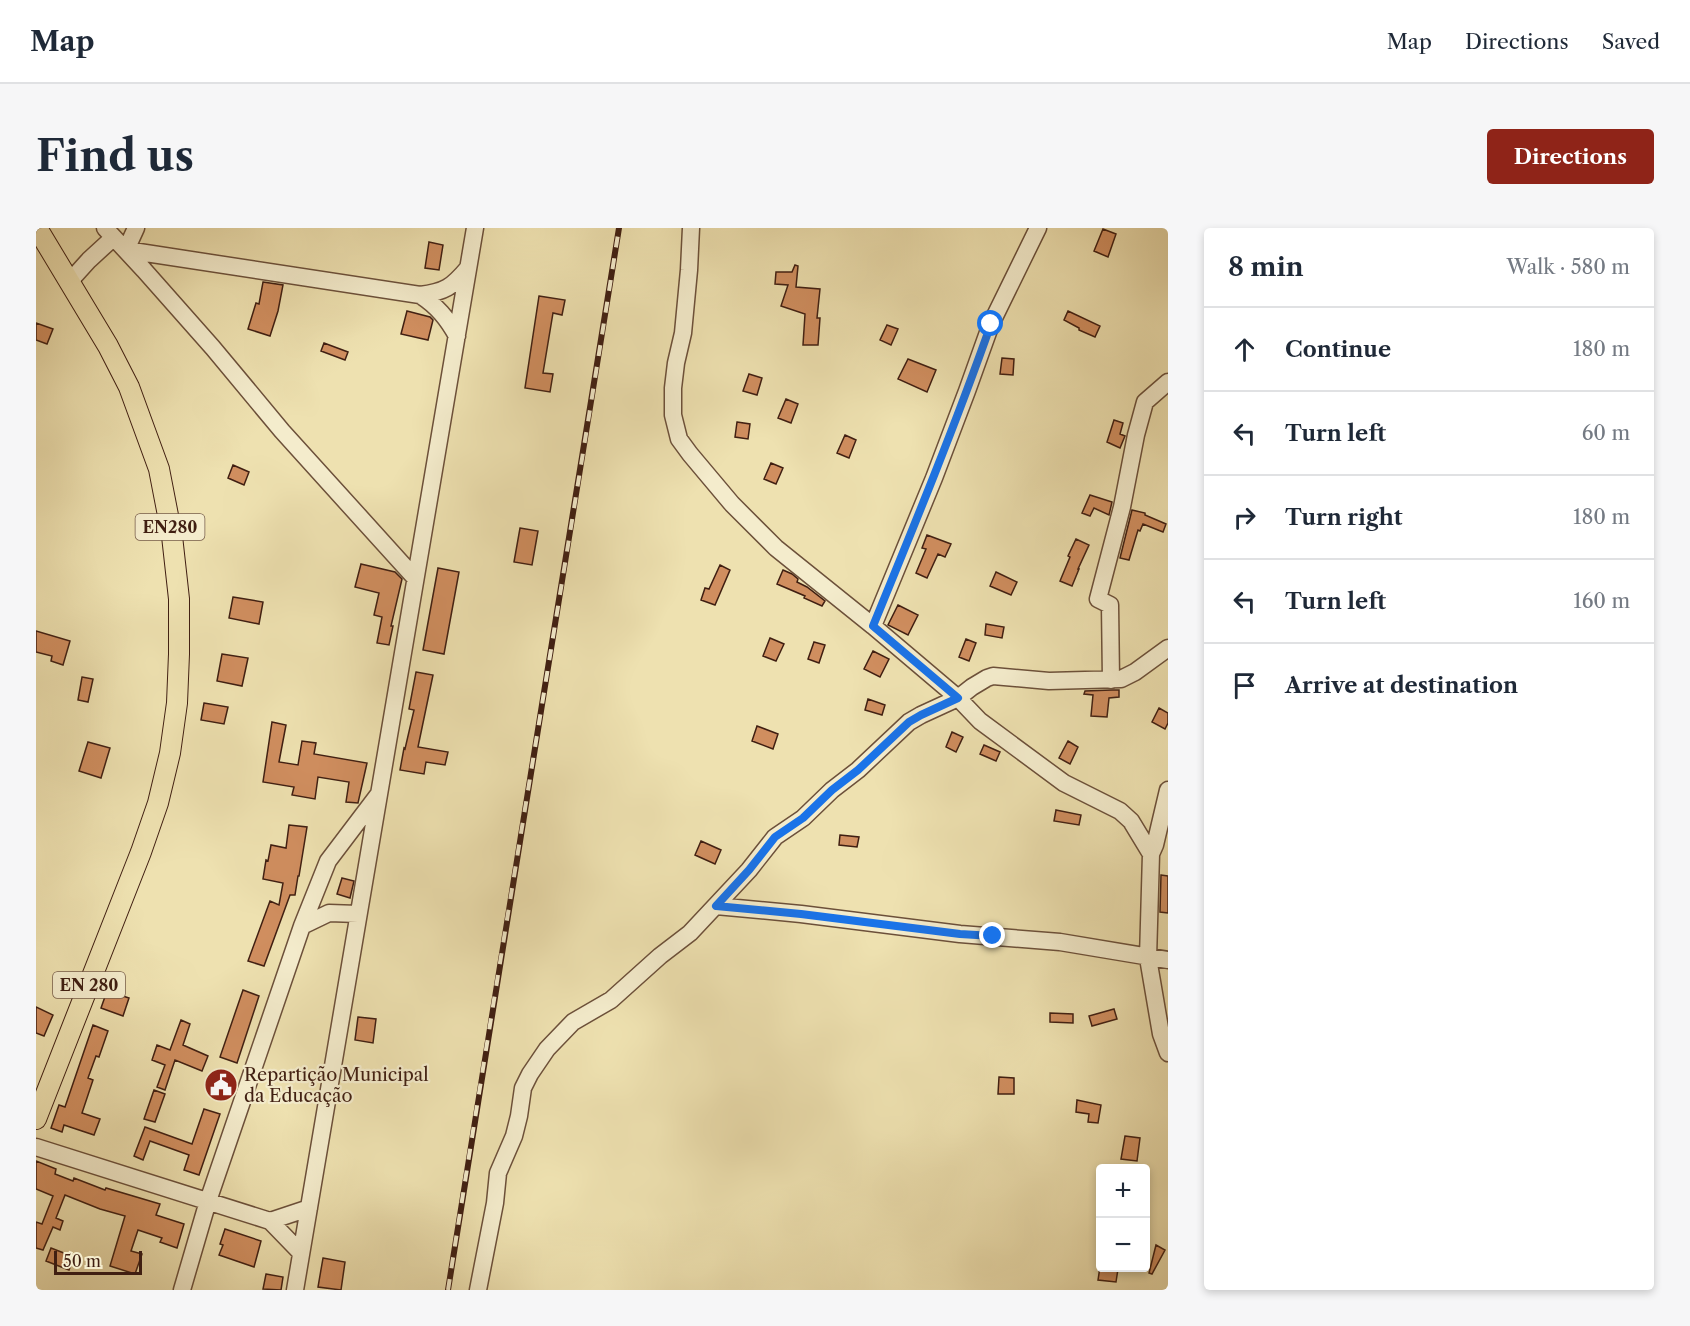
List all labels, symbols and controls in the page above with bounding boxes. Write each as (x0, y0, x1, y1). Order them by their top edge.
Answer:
text: Map (30, 24, 94, 58)
text: Map (1387, 29, 1432, 54)
text: Directions (1465, 29, 1569, 54)
text: Saved (1602, 29, 1660, 54)
button: Directions (1487, 129, 1654, 184)
text: Find us (36, 130, 194, 182)
text: 8 min (1228, 251, 1304, 283)
text: Walk · 580 m (1507, 255, 1630, 279)
route start (977, 310, 1003, 336)
icon: ahead (1228, 333, 1261, 366)
text: Continue (1285, 336, 1391, 363)
text: 180 m (1573, 337, 1630, 361)
icon: left (1228, 417, 1261, 450)
text: Turn left (1285, 420, 1386, 447)
text: 60 m (1582, 421, 1630, 445)
icon: right (1228, 501, 1261, 534)
text: Turn right (1285, 504, 1403, 531)
text: 180 m (1573, 505, 1630, 529)
road number: EN280 (136, 514, 204, 540)
icon: left (1228, 585, 1261, 618)
text: Turn left (1285, 588, 1386, 615)
text: 160 m (1573, 589, 1630, 613)
icon: arrive (1228, 669, 1261, 702)
text: Arrive at destination (1285, 672, 1518, 699)
route end (979, 922, 1005, 948)
road number: EN 280 (53, 972, 125, 998)
place label: Repartição Municipal da Educação (244, 1064, 429, 1107)
public building icon: Repartição Municipal da Educação (203, 1067, 239, 1103)
map controls (1096, 1164, 1150, 1272)
button: + (1096, 1164, 1150, 1218)
button: − (1096, 1218, 1150, 1272)
scale bar (54, 1248, 142, 1276)
text: 50 m (63, 1251, 101, 1271)

